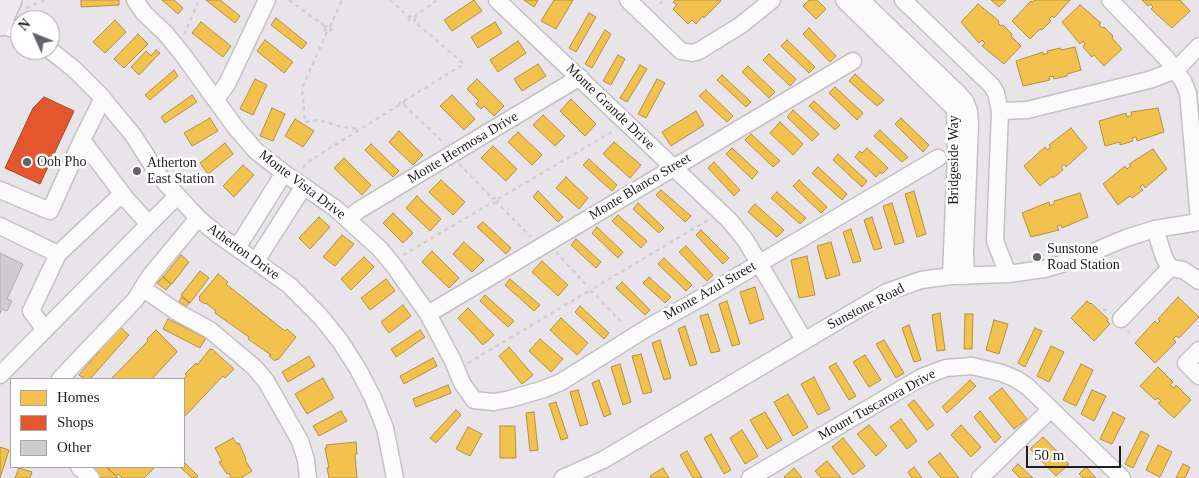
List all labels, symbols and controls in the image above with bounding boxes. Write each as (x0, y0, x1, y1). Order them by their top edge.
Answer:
north arrow (10, 10, 60, 60)
text: N (16, 16, 33, 34)
street label: Monte Grande Drive (562, 60, 658, 154)
street label: Monte Hermosa Drive (405, 108, 521, 188)
street label: Bridgeside Way (946, 115, 962, 205)
street label: Monte Vista Drive (255, 147, 349, 223)
street label: Monte Blanco Street (586, 150, 694, 224)
place label: Ooh Pho (37, 154, 86, 170)
place label: Atherton East Station (147, 155, 214, 188)
marker: Ooh Pho (21, 156, 33, 168)
marker: Atherton East Station (131, 165, 143, 177)
street label: Atherton Drive (204, 220, 282, 284)
place label: Sunstone Road Station (1047, 241, 1120, 274)
marker: Sunstone Road Station (1031, 251, 1043, 263)
street label: Monte Azul Street (661, 258, 759, 324)
street label: Sunstone Road (825, 280, 907, 334)
street label: Mount Tuscarora Drive (815, 366, 939, 444)
legend (10, 378, 185, 468)
text: Homes (57, 389, 100, 405)
text: Shops (57, 414, 94, 430)
scale bar (1029, 436, 1124, 468)
text: Other (57, 439, 91, 455)
text: 50 m (1034, 447, 1064, 463)

